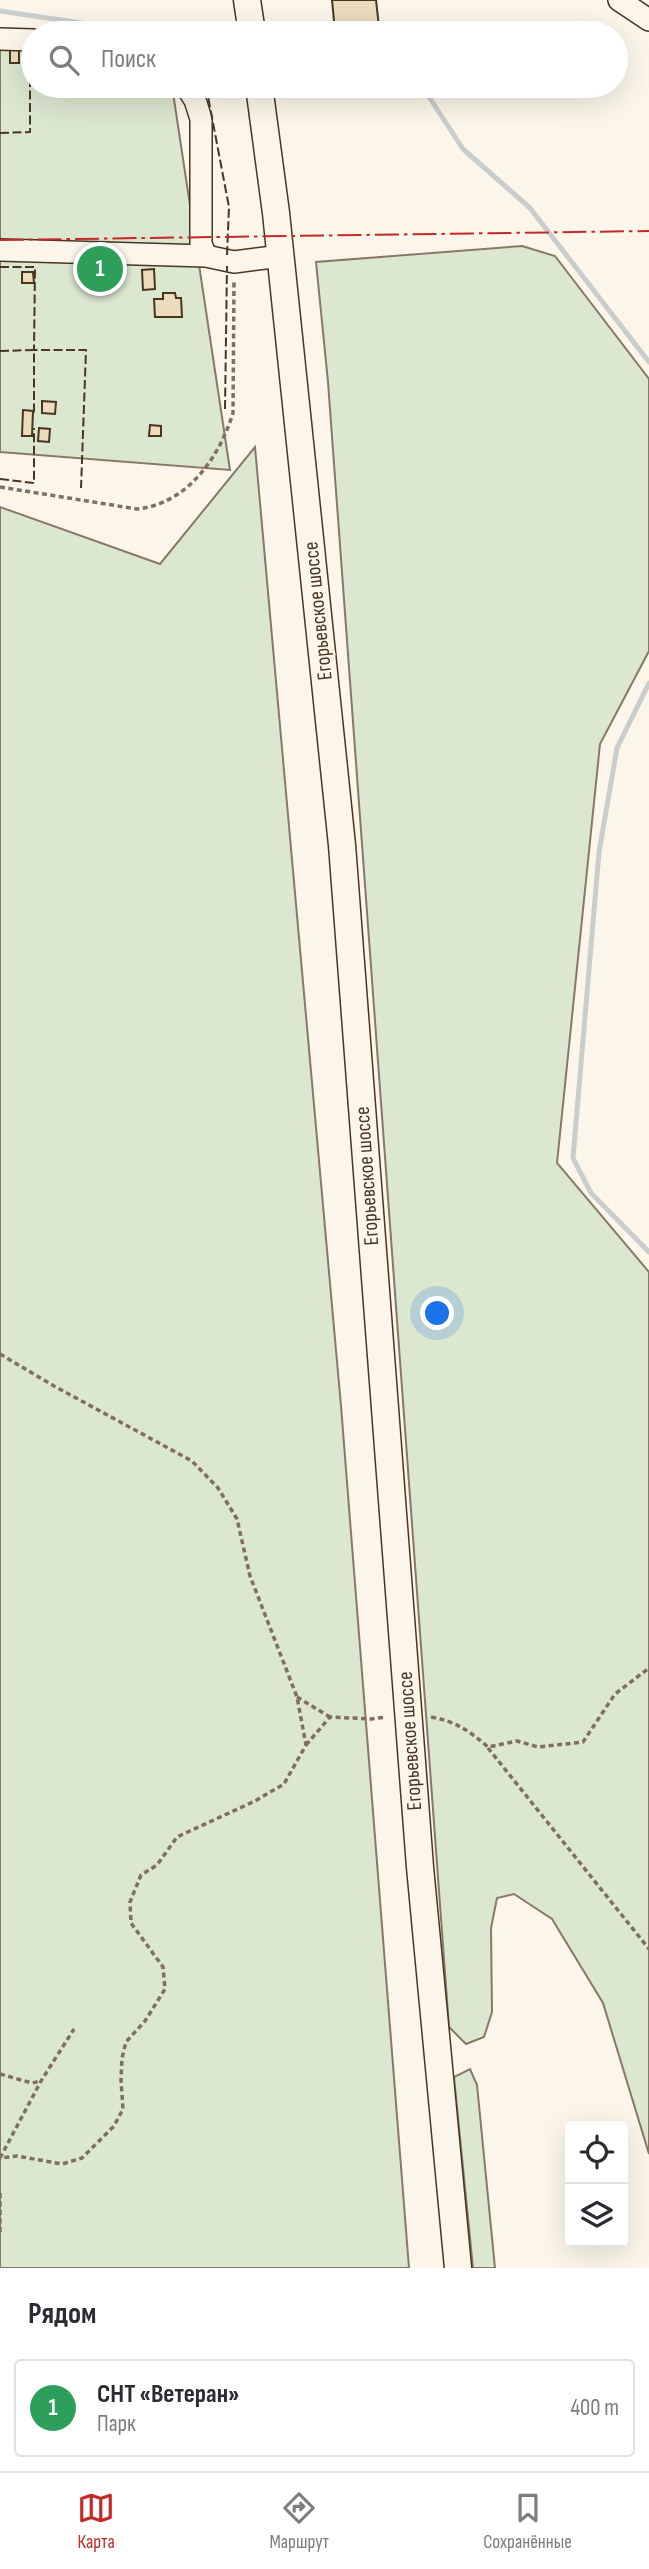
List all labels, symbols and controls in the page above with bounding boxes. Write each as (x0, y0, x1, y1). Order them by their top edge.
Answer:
search box (21, 21, 628, 98)
icon: search (45, 41, 83, 79)
text: Поиск (101, 44, 156, 75)
pin: 1 (77, 243, 123, 295)
street label: Егорьевское шоссе (298, 540, 338, 682)
street label: Егорьевское шоссе (350, 1106, 384, 1246)
your location (420, 1296, 454, 1330)
street label: Егорьевское шоссе (393, 1671, 427, 1811)
map controls (565, 2121, 628, 2247)
button: locate (565, 2121, 628, 2184)
button: layers (565, 2184, 628, 2247)
text: Рядом (28, 2296, 96, 2332)
text: СНТ «Ветеран» (97, 2379, 239, 2410)
text: 1 (48, 2394, 58, 2422)
text: 400 m (570, 2394, 619, 2422)
text: Парк (97, 2410, 136, 2438)
tab: Карта (77, 2489, 115, 2554)
tab: Маршрут (269, 2489, 329, 2554)
tab: Сохранённые (483, 2489, 572, 2554)

